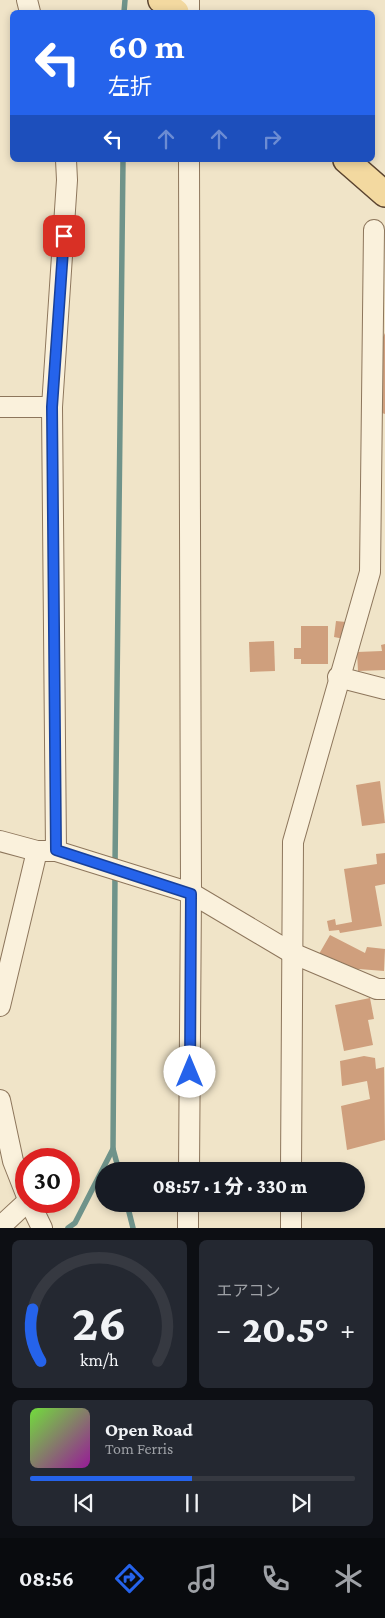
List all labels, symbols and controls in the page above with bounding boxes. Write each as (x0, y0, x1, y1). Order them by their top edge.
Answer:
text: 60 m (108, 27, 185, 66)
icon: left (25, 30, 90, 95)
text: 左折 (108, 74, 152, 99)
icon: left (99, 125, 127, 153)
icon: ahead (152, 125, 180, 153)
icon: ahead (205, 125, 233, 153)
icon: right (258, 125, 286, 153)
pin (43, 215, 85, 257)
icon: arrive (50, 222, 78, 250)
position arrow (163, 1045, 215, 1097)
speed limit sign: 30 (15, 1148, 80, 1213)
text: 08:57 · 1 分 · 330 m (153, 1176, 307, 1197)
text: エアコン (217, 1282, 281, 1299)
text: 26 (72, 1293, 127, 1351)
text: 20.5° (242, 1308, 329, 1350)
text: − (217, 1314, 231, 1345)
text: + (340, 1314, 355, 1345)
text: km/h (80, 1350, 119, 1370)
text: Open Road (105, 1419, 193, 1440)
text: Tom Ferris (105, 1440, 173, 1457)
icon: previous (70, 1489, 98, 1517)
icon: pause (178, 1489, 206, 1517)
icon: next (287, 1489, 315, 1517)
icon: directions (112, 1561, 147, 1596)
icon: music (185, 1561, 220, 1596)
icon: phone (258, 1561, 293, 1596)
icon: climate (331, 1561, 366, 1596)
text: 08:56 (19, 1566, 74, 1591)

